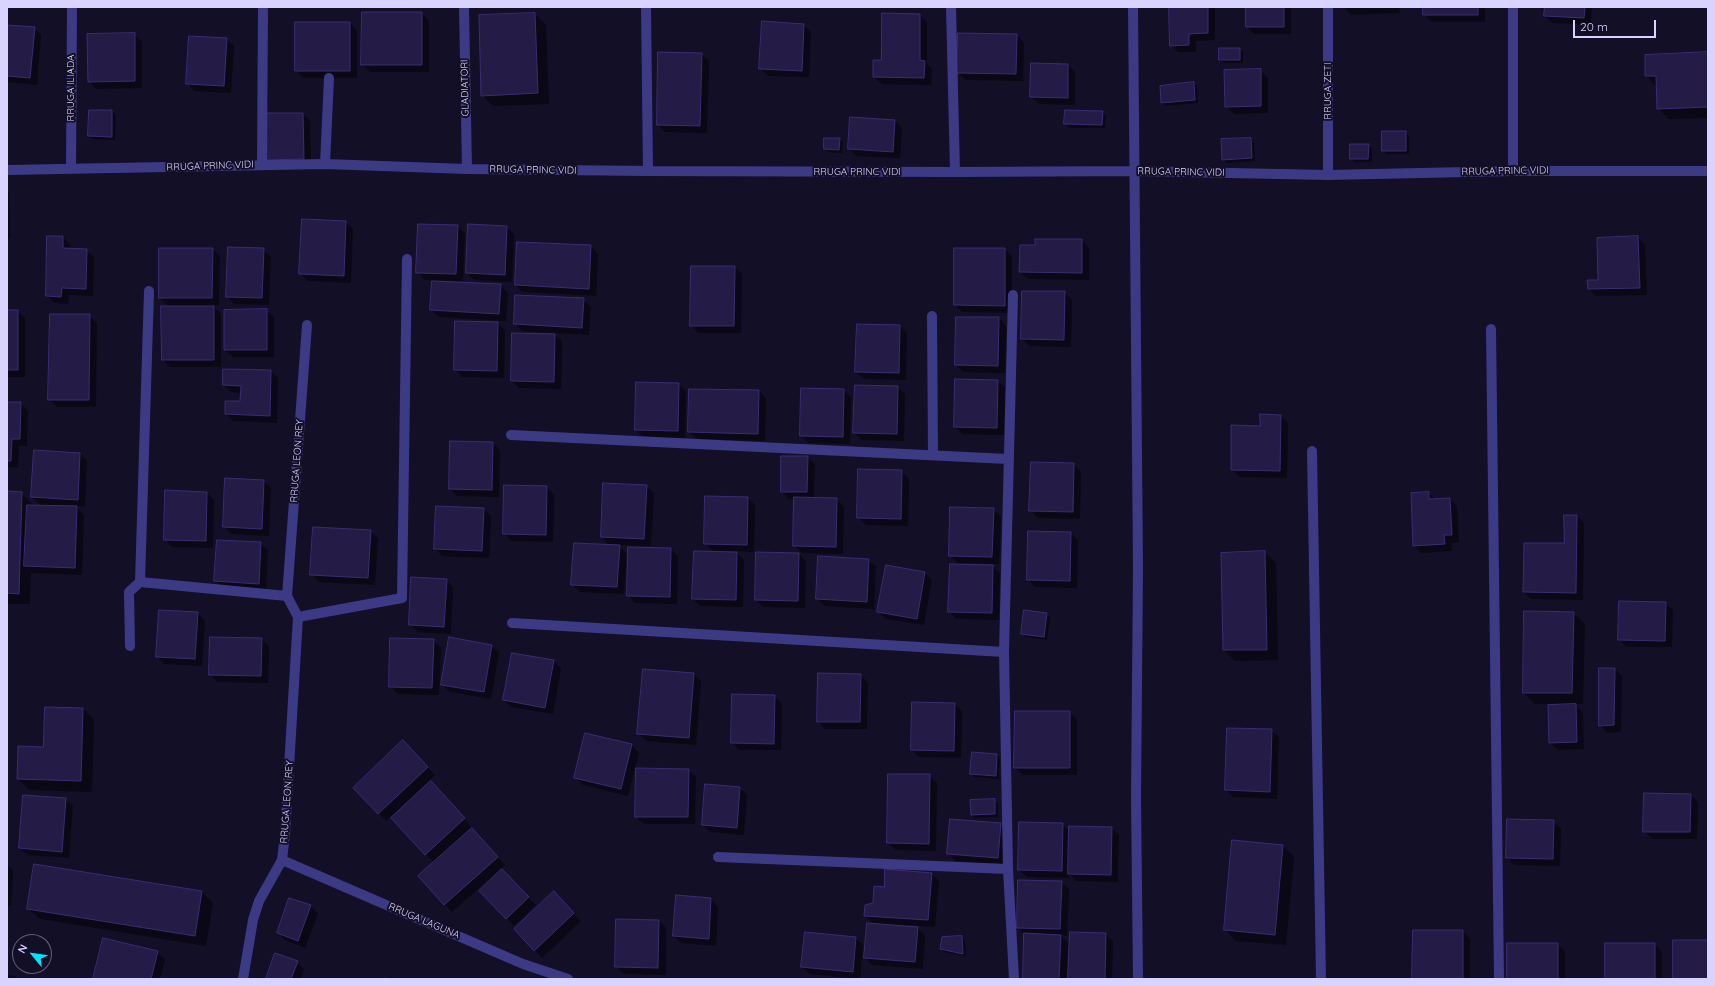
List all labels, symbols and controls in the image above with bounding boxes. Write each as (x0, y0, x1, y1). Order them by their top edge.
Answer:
scale bar (1575, 12, 1658, 38)
text: 20 m (1580, 19, 1608, 34)
street label: RRUGA ILIADA (65, 54, 77, 122)
street label: GLADIATORI (459, 59, 471, 117)
street label: RRUGA ZETI (1322, 62, 1334, 120)
street label: RRUGA PRINC VIDI (166, 158, 254, 174)
street label: RRUGA PRINC VIDI (489, 163, 577, 177)
street label: RRUGA PRINC VIDI (1461, 164, 1549, 178)
street label: RRUGA PRINC VIDI (1137, 165, 1225, 179)
street label: RRUGA PRINC VIDI (813, 166, 901, 178)
street label: RRUGA LEON REY (288, 419, 306, 503)
street label: RRUGA LEON REY (278, 760, 296, 844)
street label: RRUGA LAGUNA (387, 901, 461, 941)
north arrow (12, 934, 52, 974)
text: N (14, 942, 30, 956)

